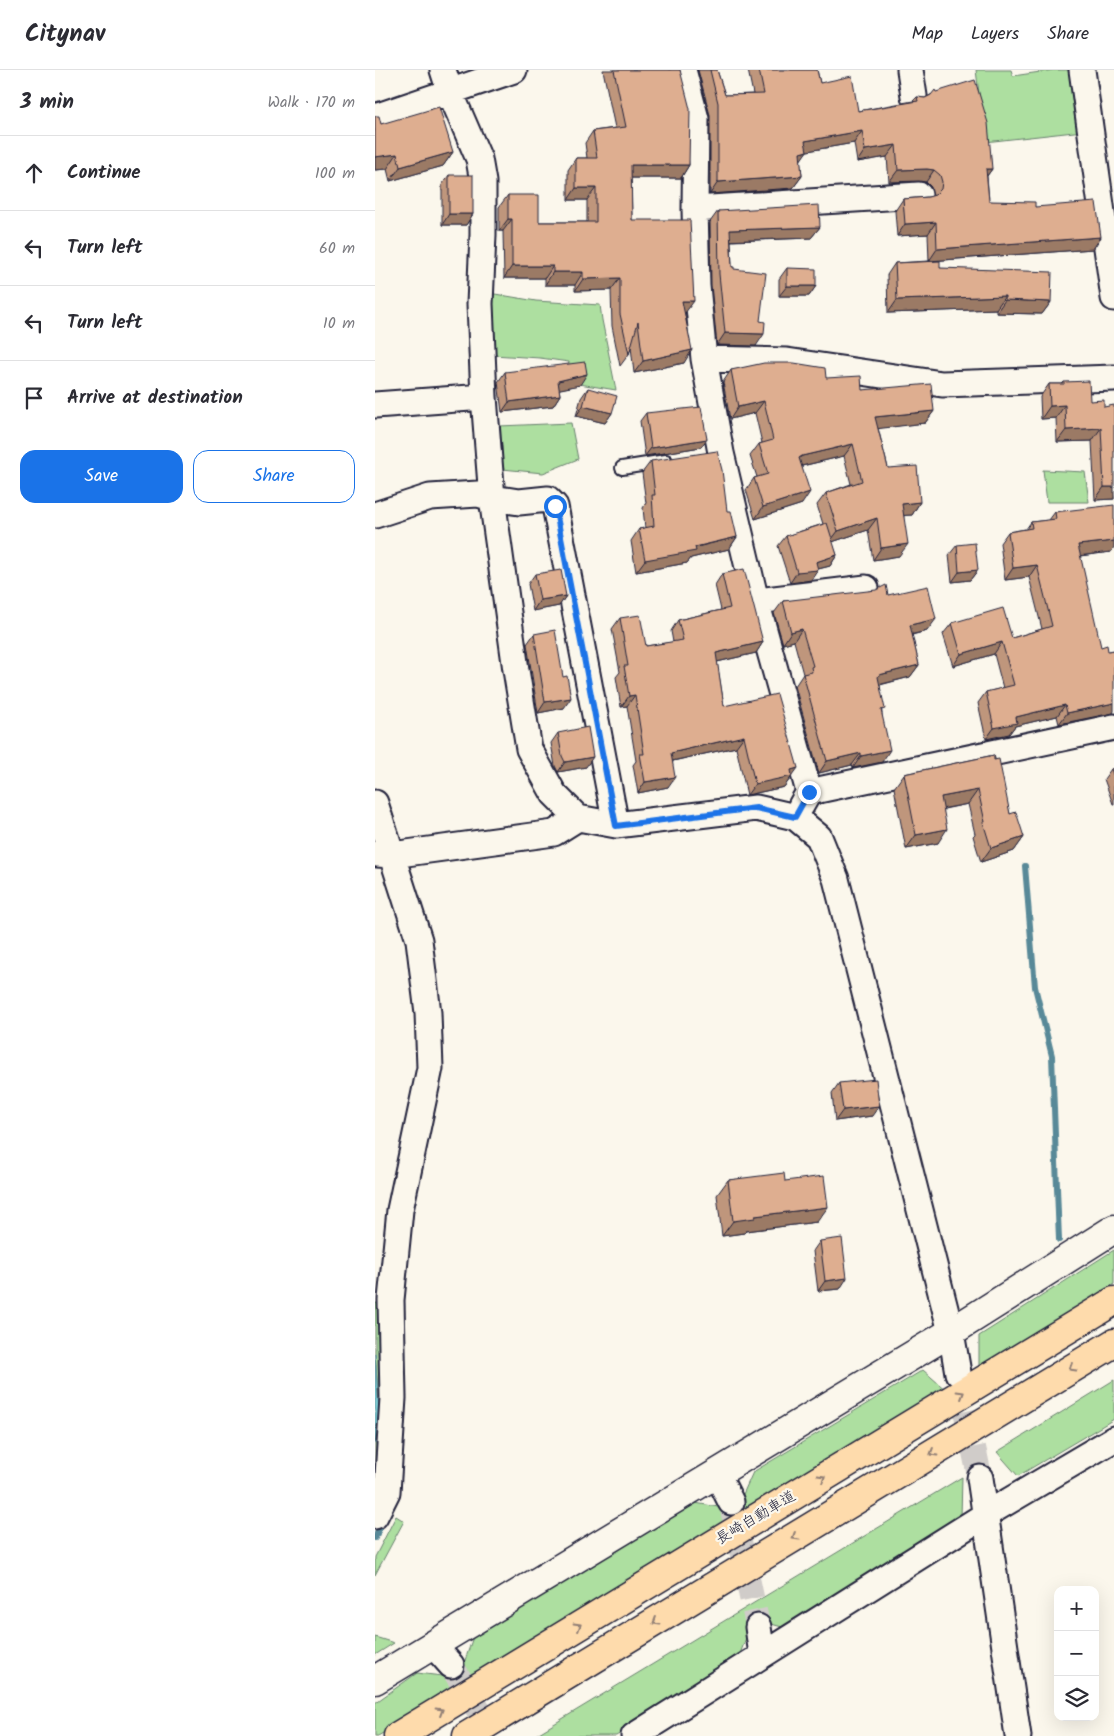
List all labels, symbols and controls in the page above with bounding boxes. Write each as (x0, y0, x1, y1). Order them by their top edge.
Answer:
text: Citynav (25, 15, 105, 54)
text: Map (912, 20, 943, 49)
text: Layers (971, 20, 1019, 49)
text: Share (1047, 20, 1089, 49)
text: 3 min (20, 86, 74, 119)
text: Walk · 170 m (267, 90, 355, 115)
text: Continue (67, 158, 140, 188)
icon: ahead (20, 159, 48, 187)
text: 100 m (315, 161, 355, 186)
text: Turn left (67, 233, 142, 263)
icon: left (20, 234, 48, 262)
text: 60 m (319, 236, 355, 261)
text: Turn left (67, 308, 142, 338)
icon: left (20, 309, 48, 337)
text: 10 m (323, 311, 355, 336)
text: Arrive at destination (67, 383, 243, 413)
icon: arrive (20, 384, 48, 412)
button: Save (20, 450, 183, 503)
button: Share (193, 450, 355, 503)
route start (544, 495, 567, 518)
route end (798, 781, 821, 804)
one-way arrow (1069, 1362, 1078, 1372)
one-way arrow (955, 1390, 964, 1400)
one-way arrow (930, 1446, 939, 1456)
one-way arrow (816, 1475, 825, 1485)
street label: 長崎自動車道 (711, 1485, 801, 1551)
one-way arrow (791, 1531, 800, 1541)
map controls (1054, 1586, 1099, 1721)
button: + (1054, 1586, 1099, 1631)
one-way arrow (652, 1615, 661, 1625)
one-way arrow (573, 1623, 582, 1633)
button: − (1054, 1631, 1099, 1676)
button: layers (1054, 1676, 1099, 1721)
one-way arrow (434, 1707, 443, 1717)

